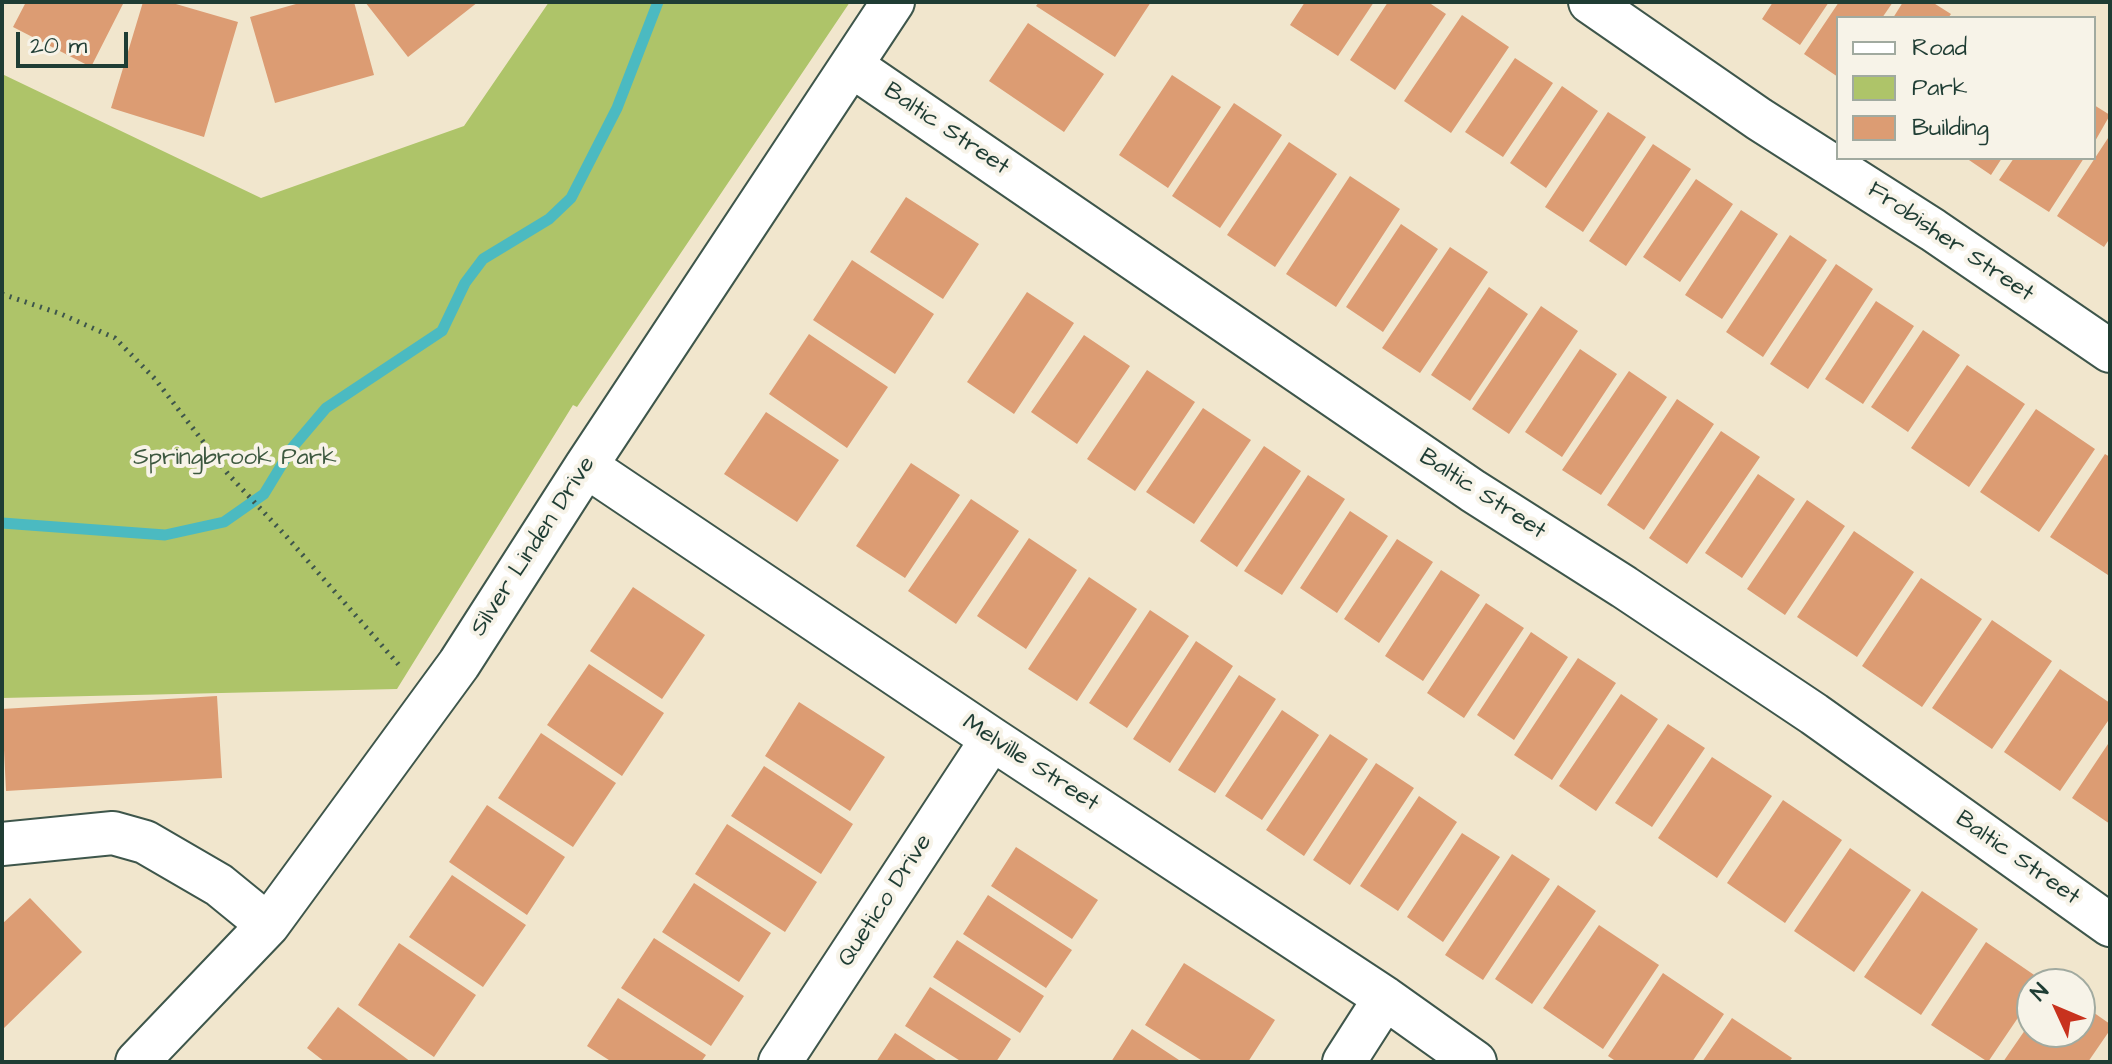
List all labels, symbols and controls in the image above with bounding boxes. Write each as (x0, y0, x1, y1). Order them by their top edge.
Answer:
scale bar (20, 16, 132, 66)
legend (1836, 16, 2096, 160)
text: 20 m (30, 29, 87, 63)
text: Road (1912, 31, 1967, 65)
text: Park (1912, 71, 1968, 105)
street label: Baltic Street (878, 77, 1014, 183)
text: Building (1912, 111, 1989, 145)
street label: Frobisher Street (1861, 177, 2039, 309)
street label: Baltic Street (1413, 443, 1551, 547)
park label: Springbrook Park (133, 445, 337, 473)
street label: Silver Linden Drive (465, 452, 603, 642)
street label: Melville Street (956, 709, 1104, 819)
street label: Baltic Street (1949, 806, 2085, 912)
street label: Quetico Drive (833, 830, 939, 972)
north arrow (2016, 968, 2096, 1048)
text: N (2024, 977, 2056, 1008)

